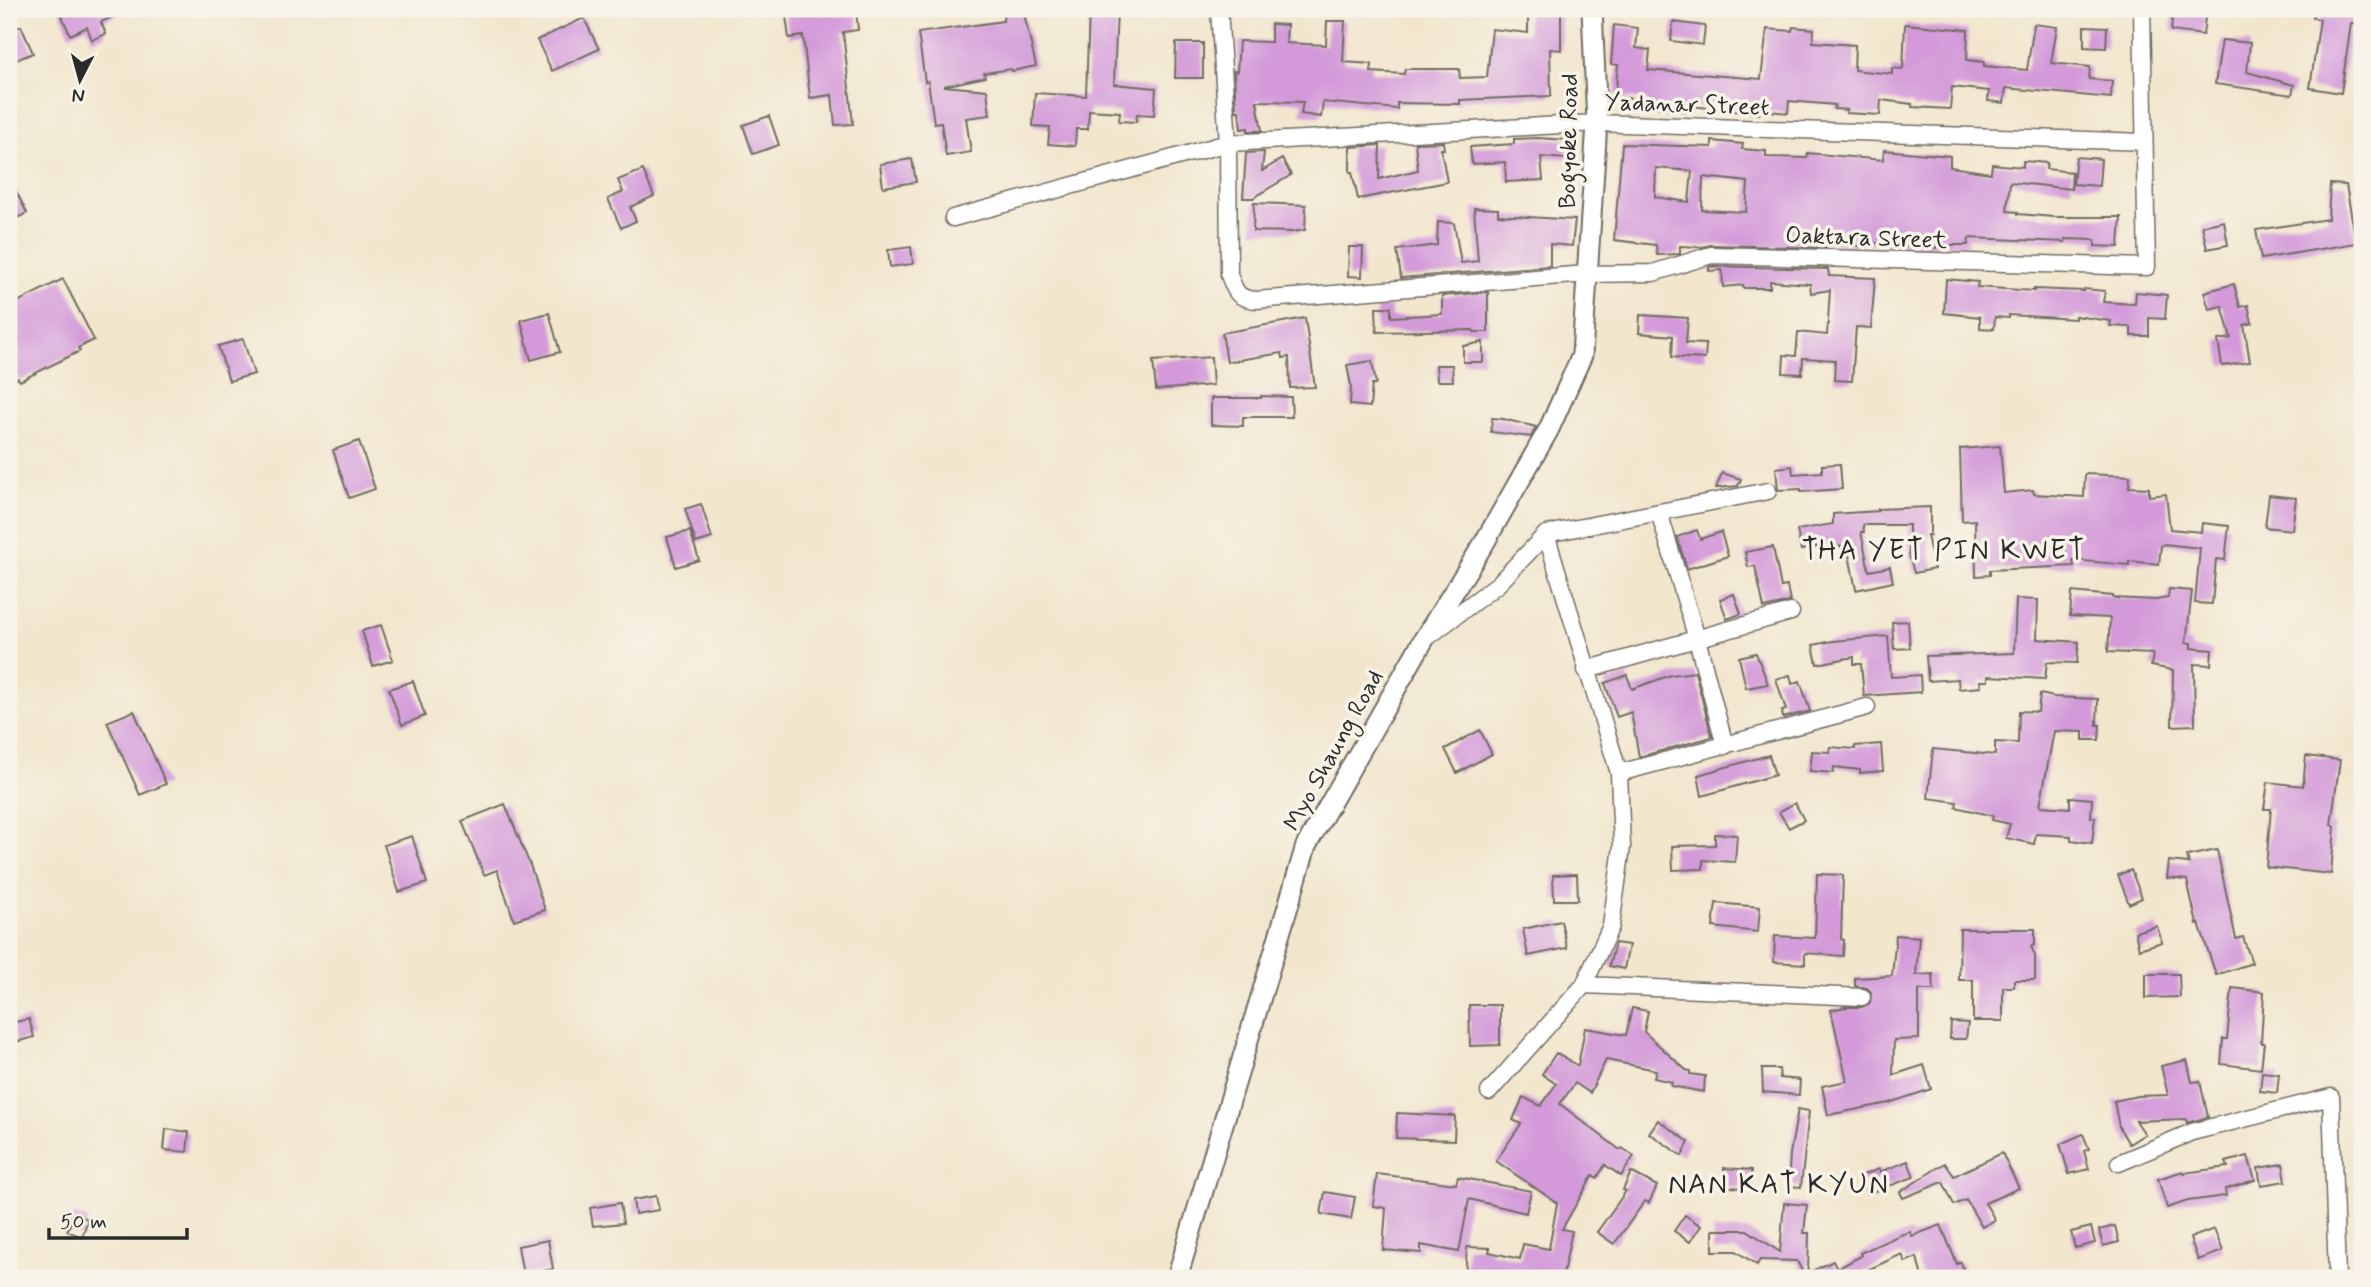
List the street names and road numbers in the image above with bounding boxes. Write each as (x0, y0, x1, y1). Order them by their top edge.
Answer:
street label: Bogyoke Road (1553, 73, 1589, 209)
street label: Yadanar Street (1604, 87, 1770, 124)
street label: Oaktara Street (1785, 220, 1947, 257)
street label: Myo Shaung Road (1277, 665, 1393, 838)

